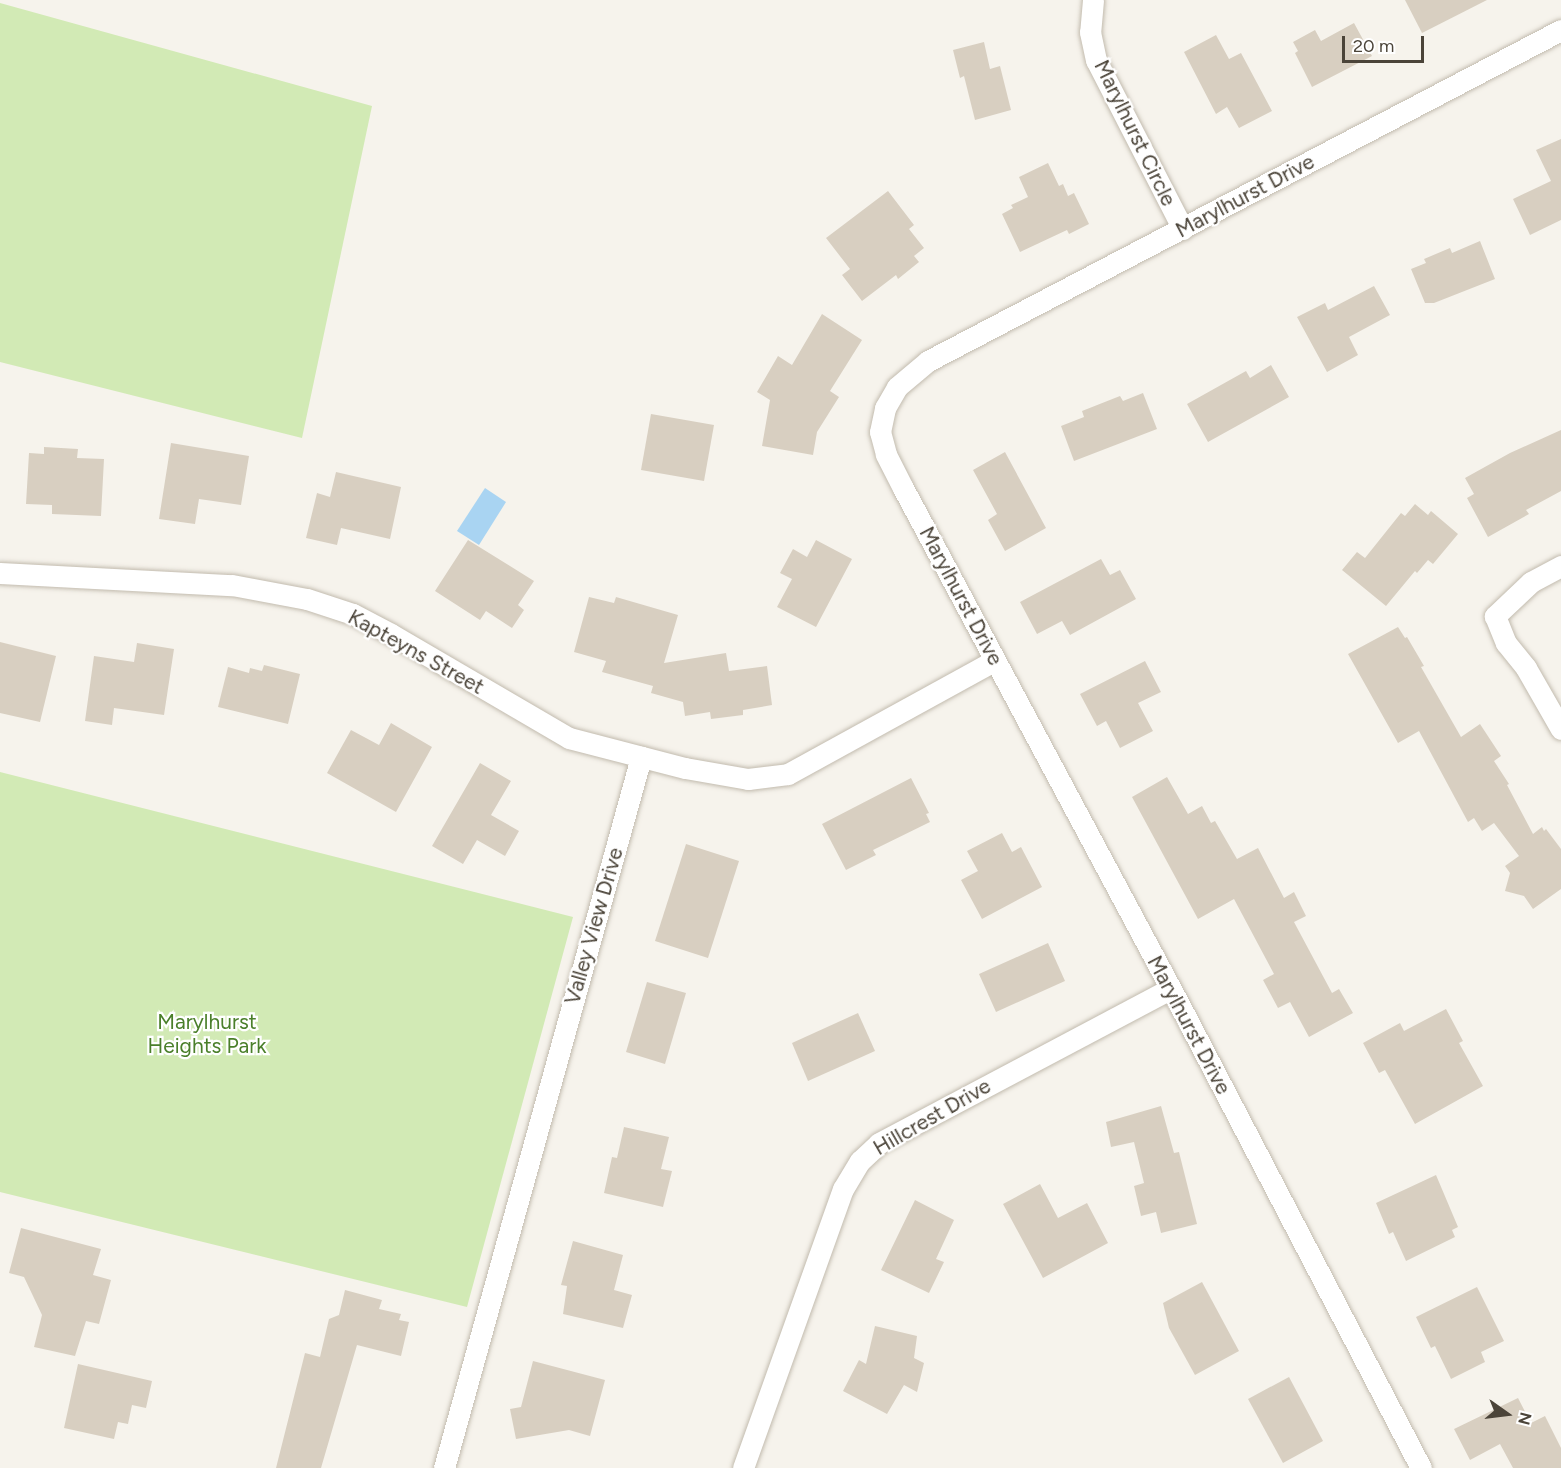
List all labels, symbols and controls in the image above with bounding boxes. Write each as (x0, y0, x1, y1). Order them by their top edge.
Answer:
scale bar (1345, 24, 1428, 62)
text: 20 m (1353, 35, 1394, 57)
street label: Marylhurst Circle (1089, 56, 1181, 210)
street label: Marylhurst Drive (1171, 149, 1319, 243)
street label: Marylhurst Drive (914, 522, 1008, 670)
street label: Kapteyns Street (344, 604, 488, 700)
street label: Valley View Drive (560, 845, 628, 1007)
street label: Marylhurst Drive (1142, 951, 1236, 1099)
park label: Marylhurst Heights Park (147, 1009, 267, 1059)
street label: Hillcrest Drive (869, 1073, 995, 1161)
north arrow (1477, 1384, 1537, 1444)
text: N (1514, 1410, 1536, 1427)

